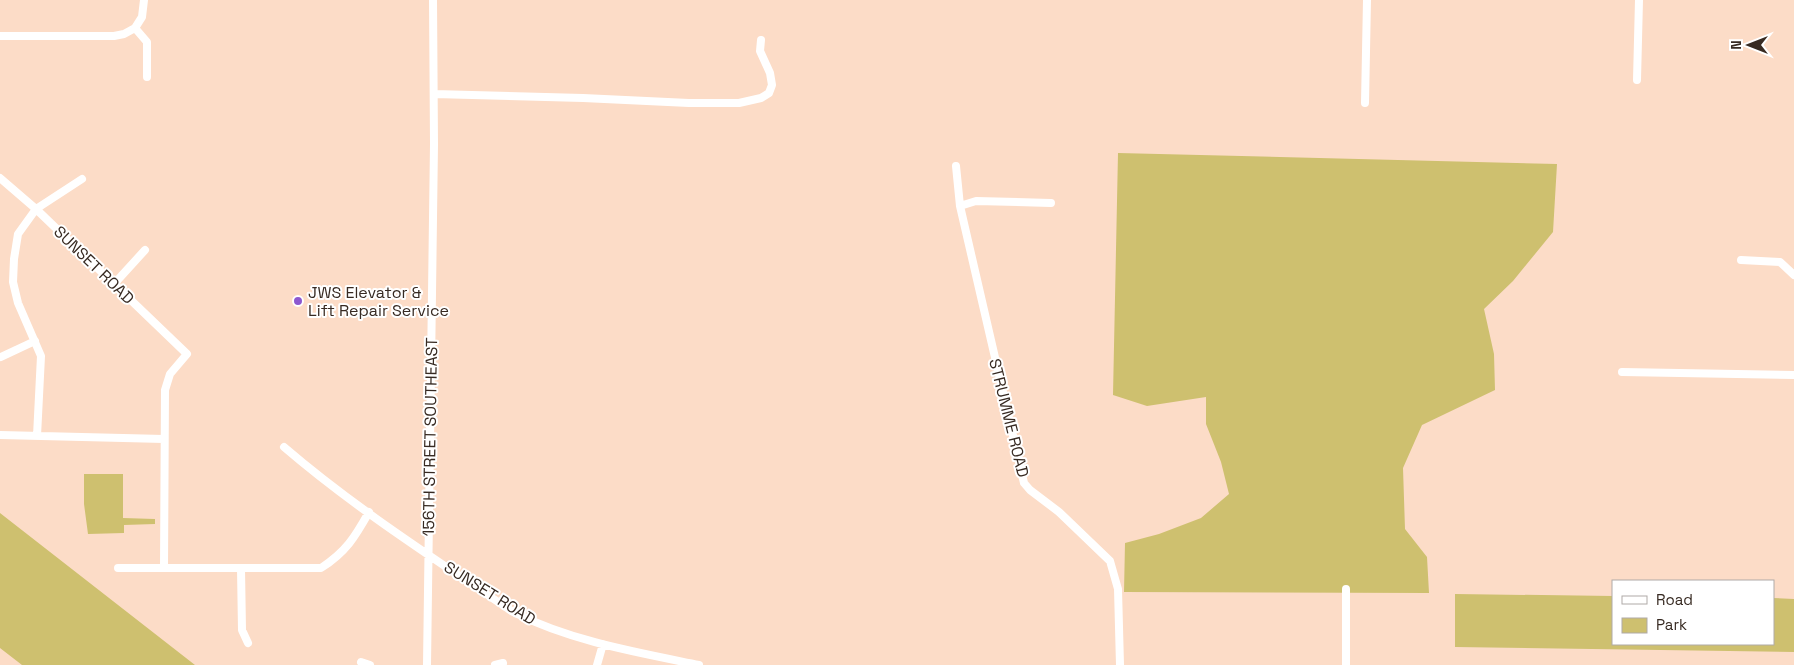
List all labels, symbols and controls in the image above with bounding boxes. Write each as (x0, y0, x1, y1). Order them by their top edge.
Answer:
north arrow (1724, 20, 1774, 70)
text: N (1727, 40, 1745, 50)
street label: SUNSET ROAD (49, 221, 139, 309)
place label: JWS Elevator & Lift Repair Service (308, 282, 449, 321)
marker: JWS Elevator & Lift Repair Service (292, 295, 304, 307)
street label: 156TH STREET SOUTHEAST (418, 337, 442, 537)
street label: STRUMME ROAD (984, 356, 1034, 480)
street label: SUNSET ROAD (440, 556, 540, 630)
legend (1612, 580, 1774, 645)
text: Road (1656, 590, 1693, 609)
text: Park (1656, 615, 1687, 634)

